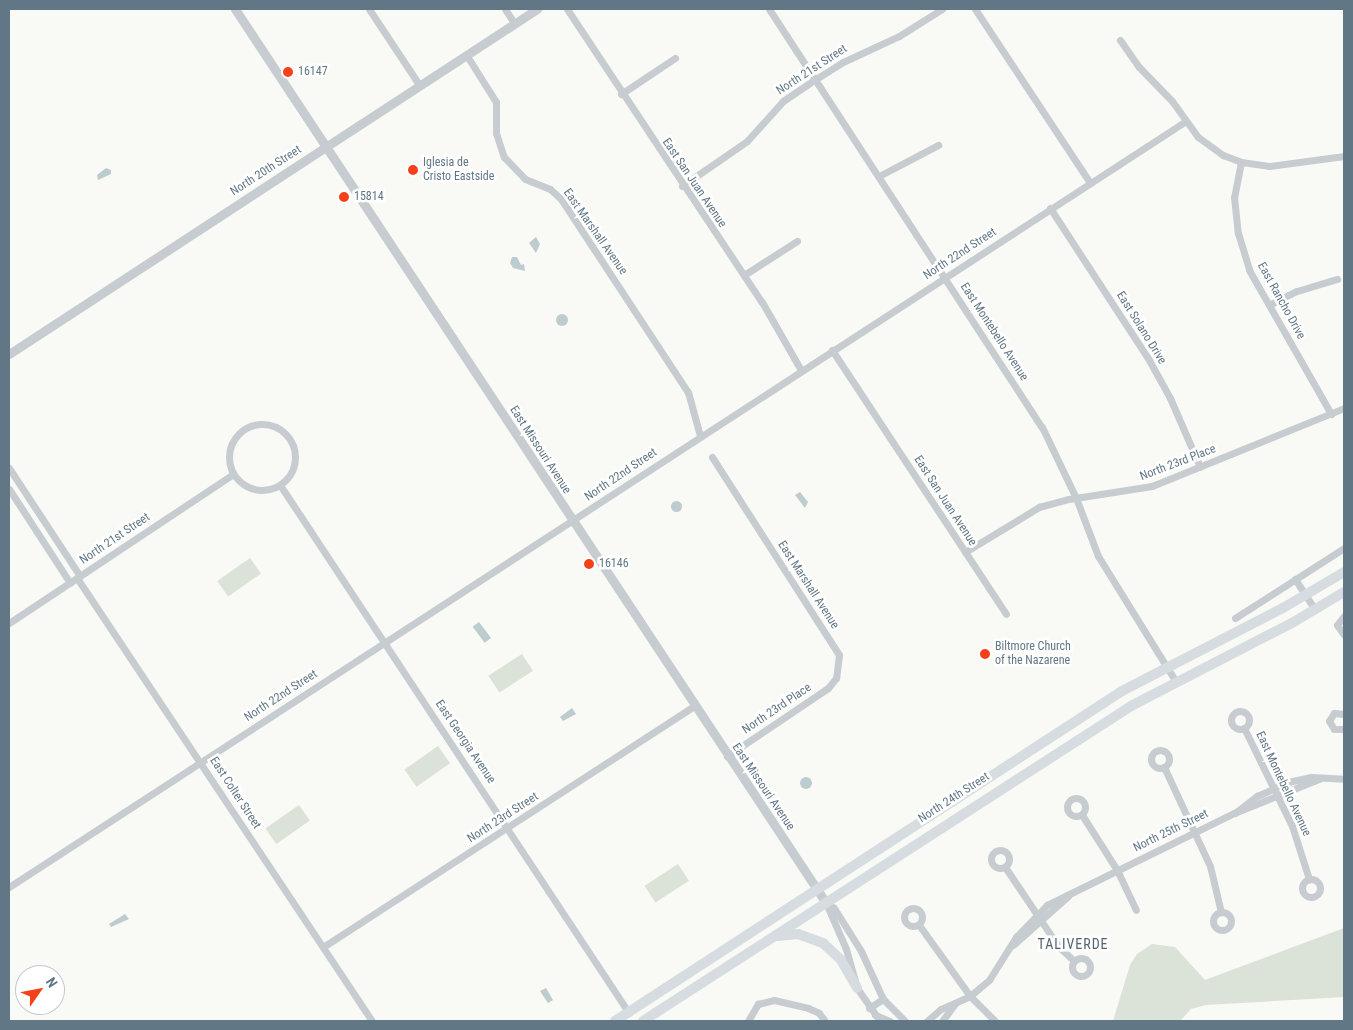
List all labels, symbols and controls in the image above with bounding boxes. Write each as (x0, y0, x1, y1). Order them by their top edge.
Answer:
street label: North 21st Street (774, 42, 850, 98)
place label: 16147 (298, 65, 328, 79)
marker: 16147 (282, 66, 294, 78)
street label: East San Juan Avenue (659, 136, 729, 230)
street label: North 20th Street (228, 143, 304, 199)
place label: Iglesia de Cristo Eastside (423, 156, 494, 184)
marker: Iglesia de Cristo Eastside (407, 164, 419, 176)
street label: East Marshall Avenue (560, 186, 630, 278)
place label: 15814 (354, 190, 384, 204)
marker: 15814 (338, 191, 350, 203)
street label: North 22nd Street (921, 225, 999, 283)
street label: East Rancho Drive (1254, 260, 1308, 342)
street label: East Montebello Avenue (957, 280, 1031, 384)
street label: East Solano Drive (1113, 289, 1169, 367)
street label: East Missouri Avenue (506, 403, 574, 497)
street label: North 23rd Place (1138, 442, 1218, 484)
street label: North 22nd Street (582, 446, 660, 504)
street label: East San Juan Avenue (911, 453, 979, 549)
street label: North 21st Street (77, 510, 153, 568)
street label: East Marshall Avenue (774, 538, 842, 632)
place label: 16146 (599, 557, 629, 571)
marker: 16146 (583, 558, 595, 570)
place label: Biltmore Church of the Nazarene (995, 640, 1071, 668)
marker: Biltmore Church of the Nazarene (979, 648, 991, 660)
street label: North 22nd Street (242, 667, 320, 725)
street label: North 23rd Place (740, 681, 814, 737)
street label: East Georgia Avenue (432, 698, 498, 786)
street label: East Montebello Avenue (1252, 729, 1314, 839)
street label: East Missouri Avenue (729, 741, 797, 833)
street label: East Colter Street (206, 754, 264, 832)
street label: North 24th Street (916, 770, 992, 826)
street label: North 23rd Street (465, 790, 541, 846)
street label: North 25th Street (1131, 807, 1211, 855)
district label: TALIVERDE (1036, 936, 1110, 952)
north arrow (15, 965, 65, 1015)
text: N (43, 974, 61, 990)

